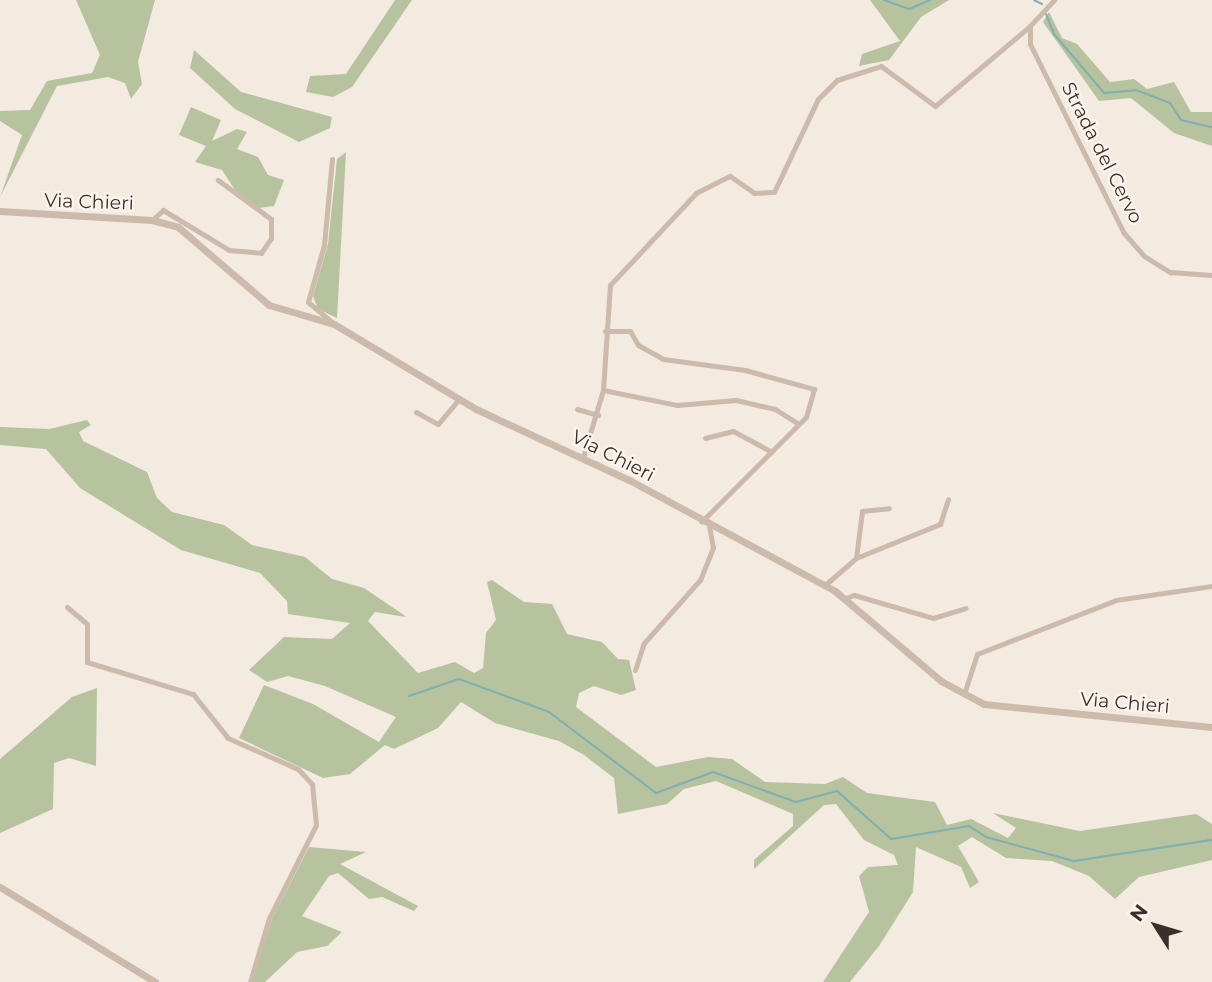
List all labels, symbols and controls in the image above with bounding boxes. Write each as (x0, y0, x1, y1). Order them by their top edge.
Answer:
street label: Strada del Cervo (1057, 79, 1147, 227)
street label: Via Chieri (44, 189, 134, 215)
street label: Via Chieri (568, 425, 658, 487)
street label: Via Chieri (1079, 688, 1171, 718)
north arrow (1121, 891, 1191, 961)
text: N (1125, 900, 1153, 926)

